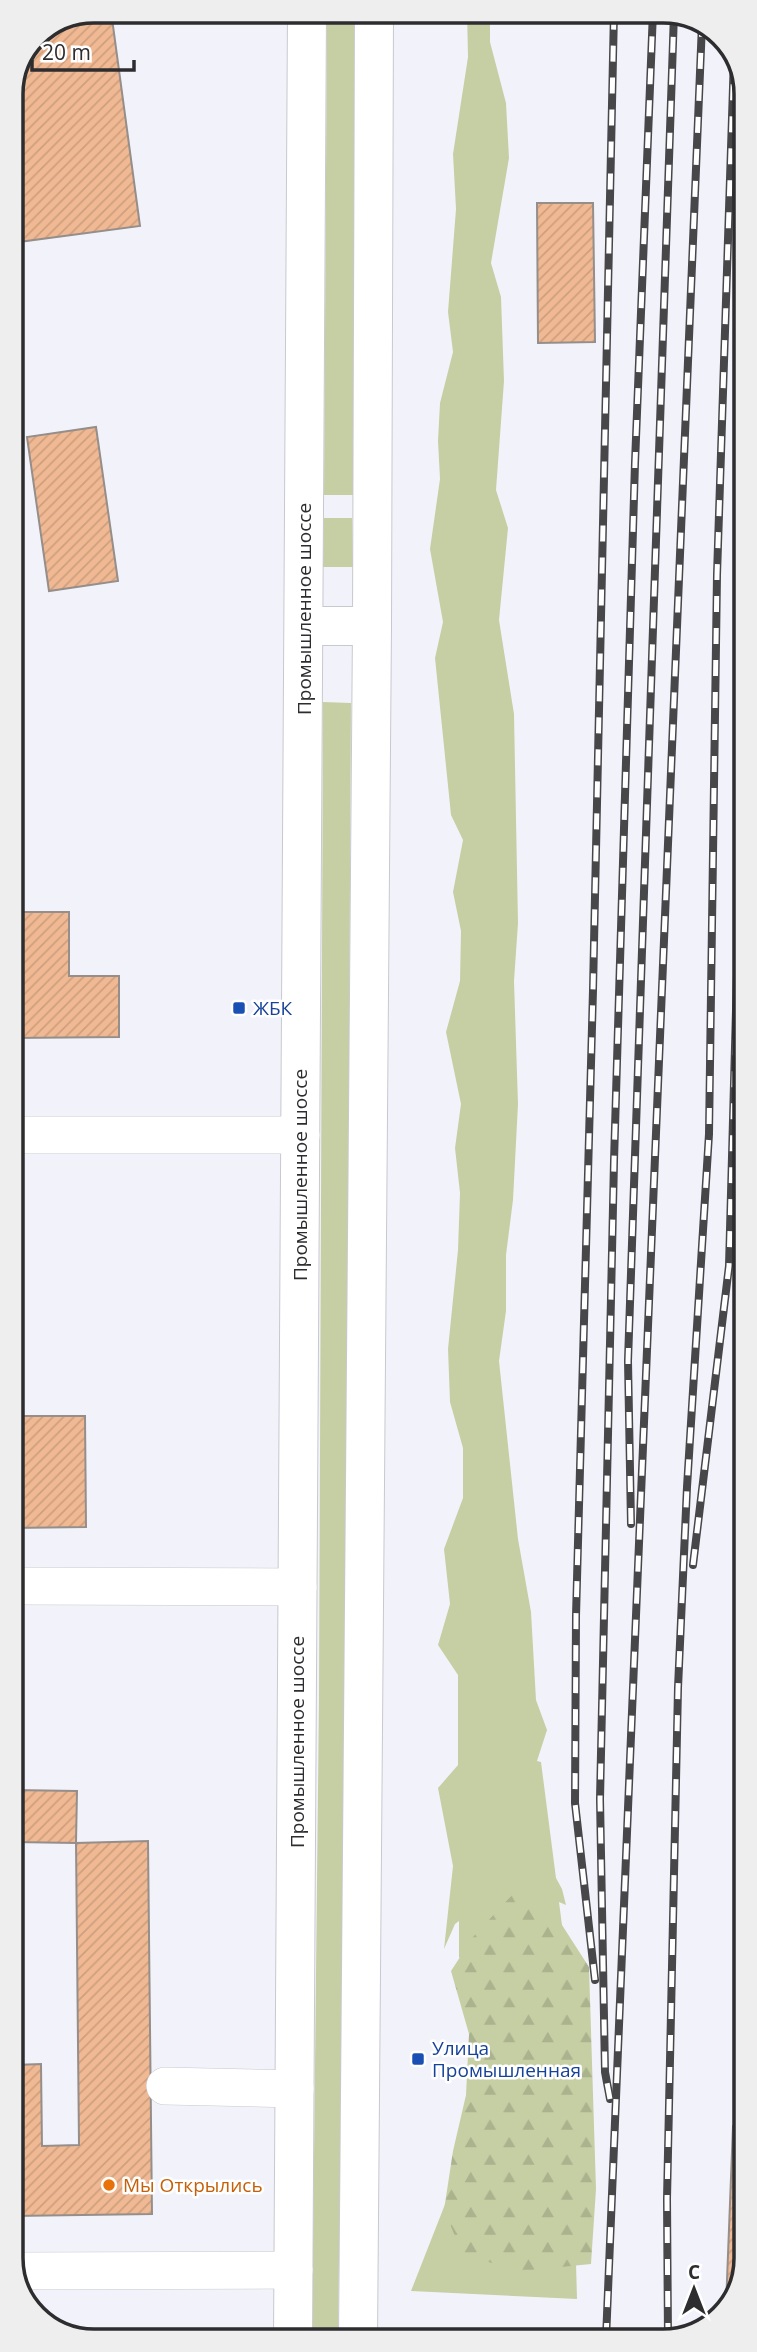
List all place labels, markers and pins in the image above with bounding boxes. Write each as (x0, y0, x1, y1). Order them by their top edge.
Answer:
place label: ЖБК (253, 995, 293, 1021)
marker: ЖБК (231, 1000, 247, 1016)
place label: Улица Промышленная (432, 2035, 581, 2083)
marker: Улица Промышленная (410, 2051, 426, 2067)
place label: Мы Открылись (123, 2172, 263, 2198)
marker: Мы Открылись (101, 2177, 117, 2193)

